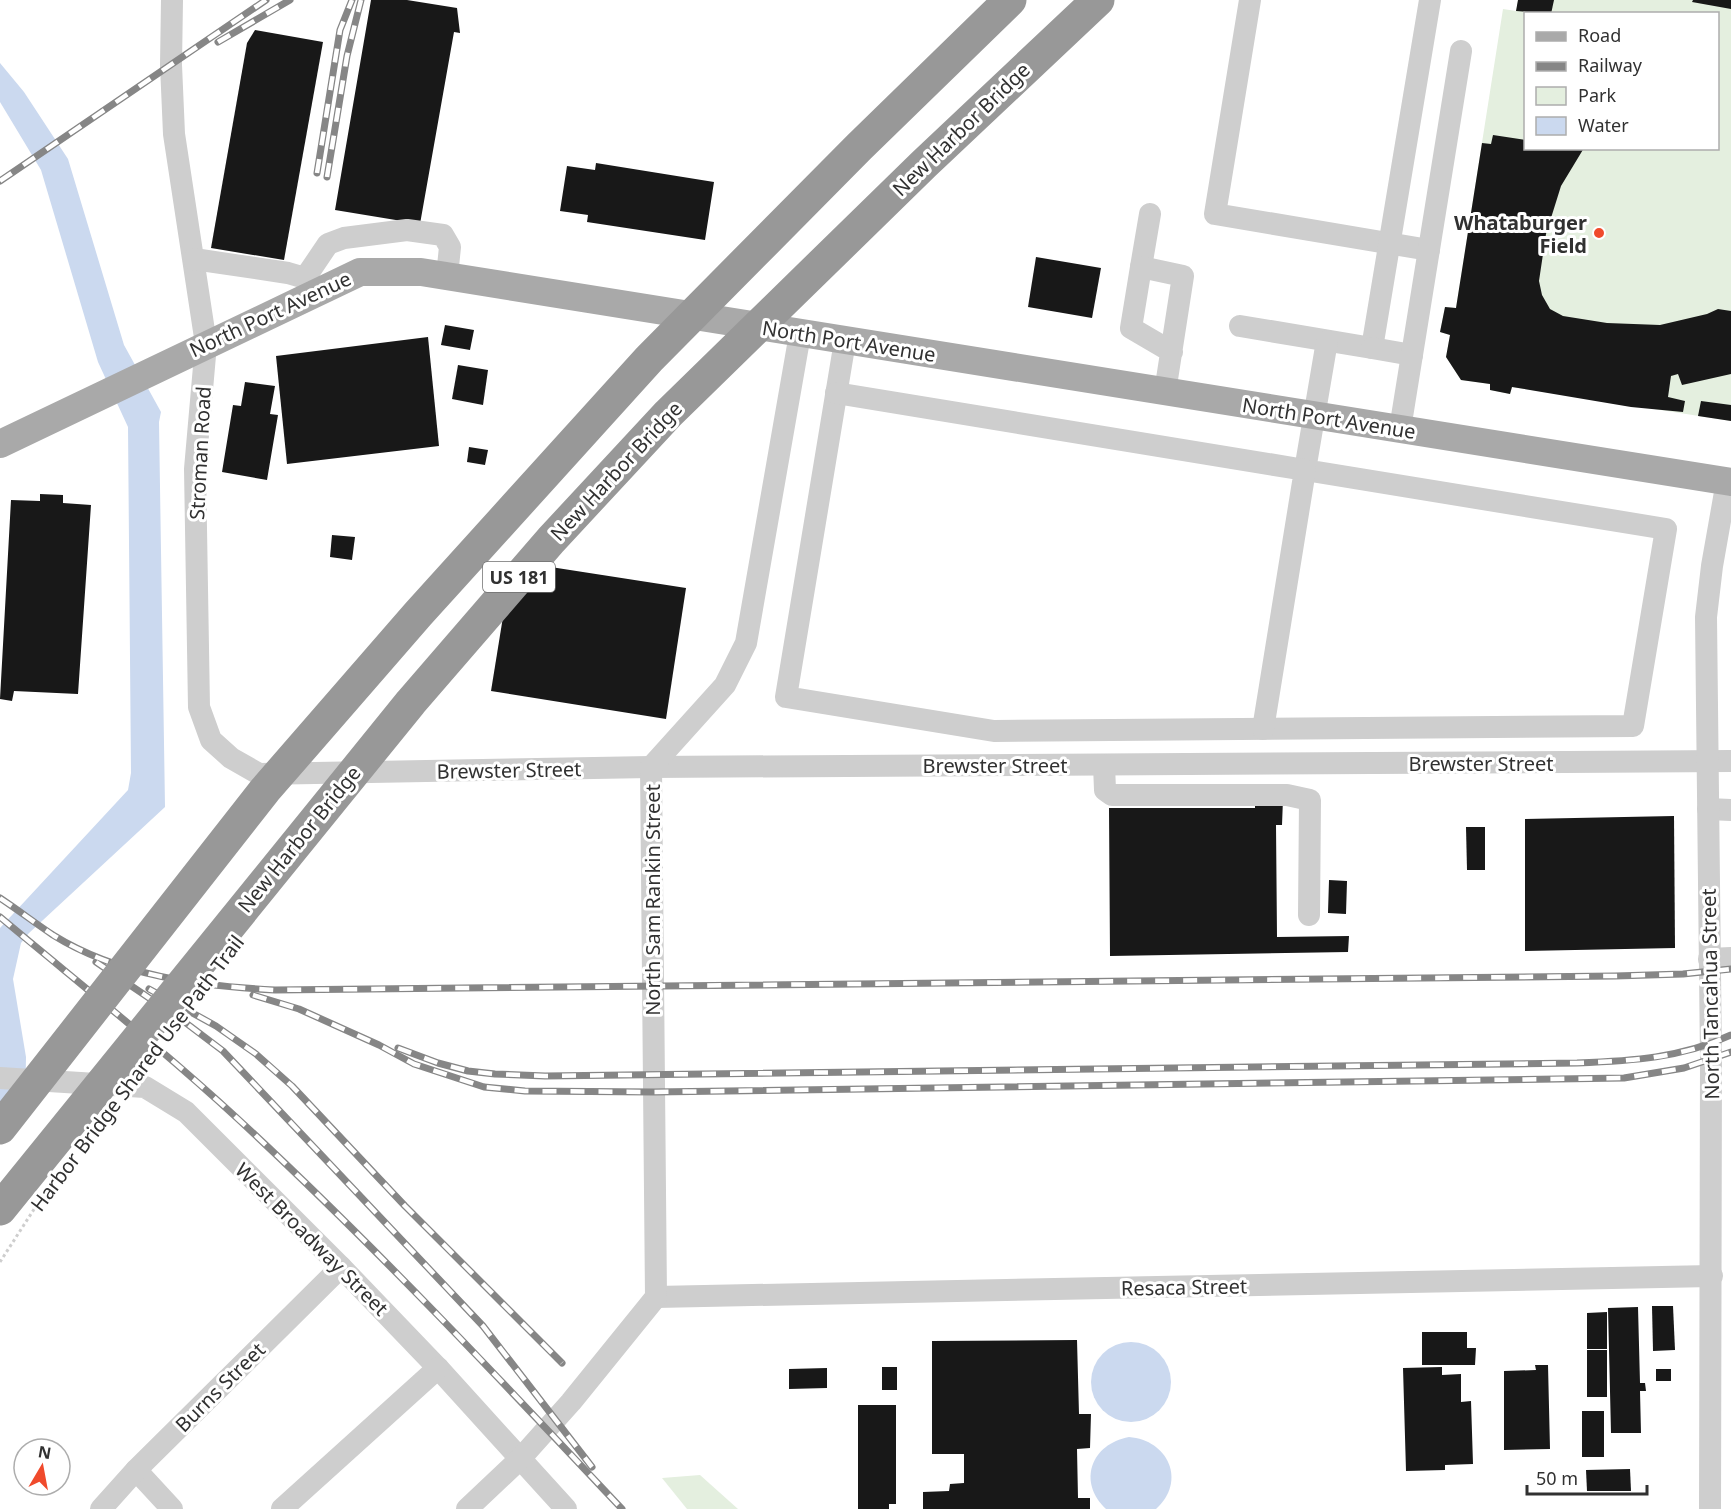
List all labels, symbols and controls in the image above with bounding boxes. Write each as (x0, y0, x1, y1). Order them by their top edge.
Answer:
legend (1524, 12, 1719, 150)
text: Road (1578, 23, 1621, 47)
text: Railway (1578, 53, 1643, 77)
street label: New Harbor Bridge (886, 56, 1036, 202)
text: Park (1578, 83, 1616, 107)
text: Water (1578, 113, 1629, 137)
place label: Whataburger Field (1454, 209, 1587, 259)
marker: Whataburger Field (1592, 226, 1606, 240)
street label: North Port Avenue (185, 265, 355, 363)
street label: North Port Avenue (760, 314, 938, 368)
street label: Stroman Road (183, 386, 217, 520)
street label: North Port Avenue (1240, 391, 1418, 445)
street label: New Harbor Bridge (544, 395, 688, 547)
road number: US 181 (483, 562, 555, 592)
street label: Brewster Street (1409, 750, 1553, 777)
street label: Brewster Street (923, 752, 1067, 779)
street label: Brewster Street (436, 755, 582, 785)
street label: New Harbor Bridge (231, 760, 367, 918)
street label: North Sam Rankin Street (639, 784, 666, 1016)
street label: North Tancahua Street (1695, 888, 1725, 1100)
street label: Harbor Bridge Shared Use Path Trail (24, 929, 250, 1217)
street label: West Broadway Street (230, 1157, 394, 1321)
street label: Resaca Street (1121, 1272, 1247, 1302)
street label: Burns Street (169, 1336, 271, 1438)
north arrow (12, 1437, 72, 1497)
text: N (36, 1440, 53, 1464)
scale bar (1527, 1458, 1647, 1496)
text: 50 m (1536, 1466, 1578, 1490)

